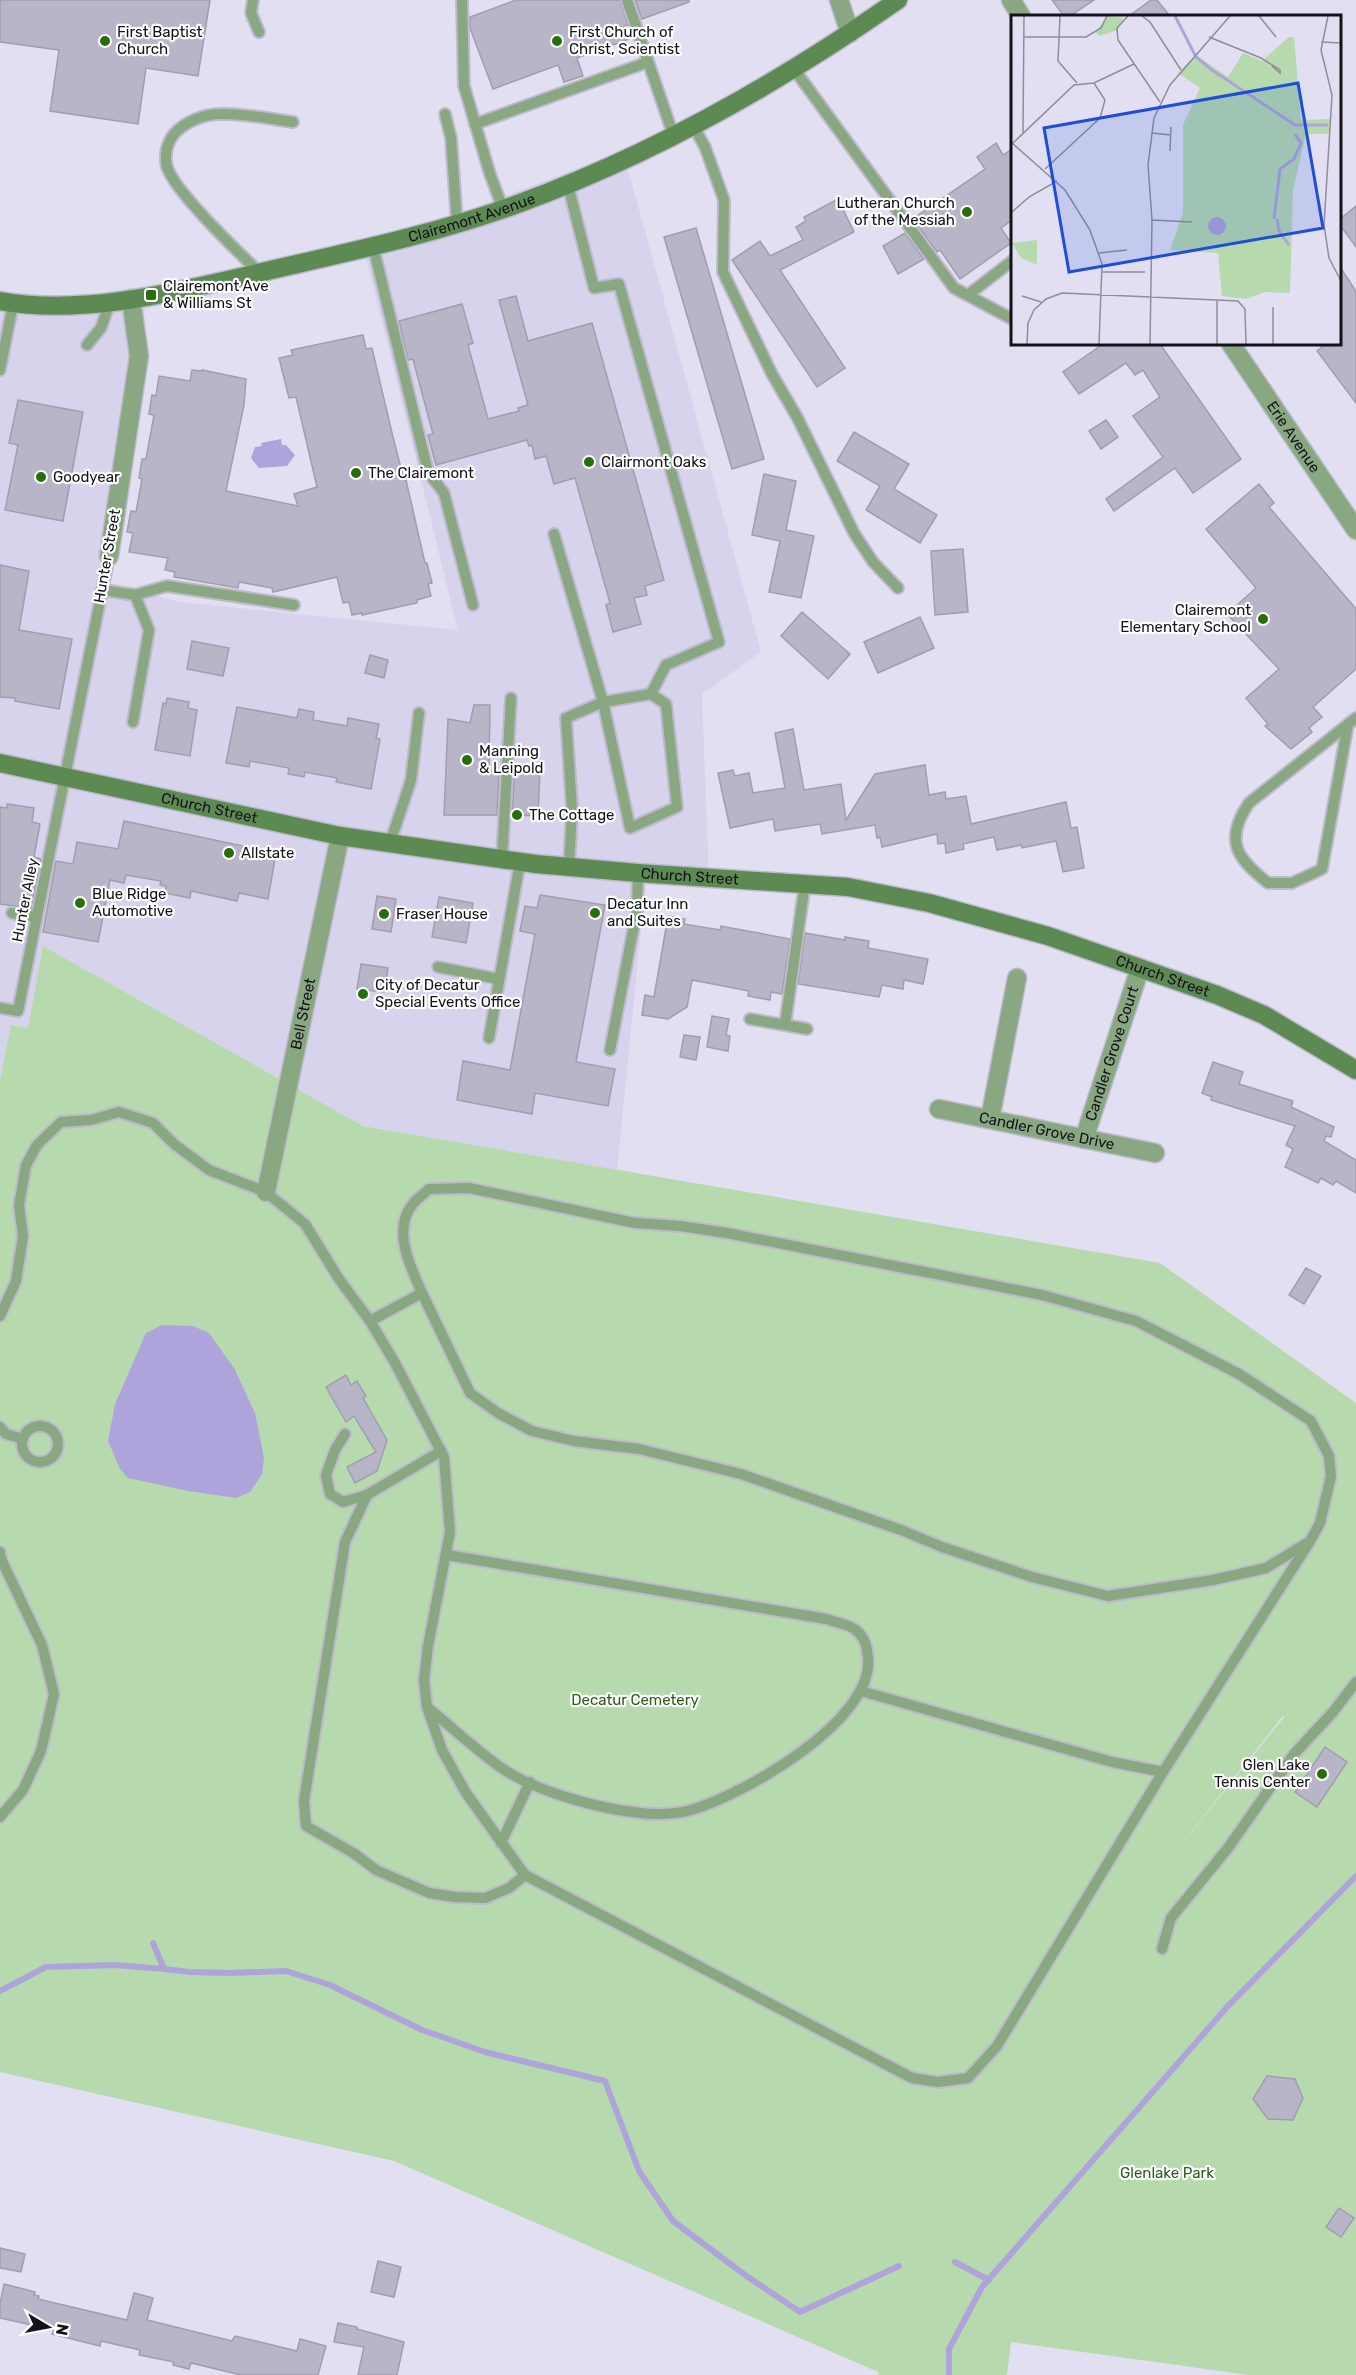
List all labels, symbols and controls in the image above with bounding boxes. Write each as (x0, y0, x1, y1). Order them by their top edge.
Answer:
inset map (1011, 15, 1341, 345)
place label: First Baptist Church (117, 23, 203, 58)
place label: First Church of Christ, Scientist (569, 23, 680, 58)
marker: First Baptist Church (98, 34, 112, 48)
marker: First Church of Christ, Scientist (550, 34, 564, 48)
street label: Clairemont Avenue (406, 189, 538, 246)
place label: Lutheran Church of the Messiah (837, 194, 955, 229)
marker: Lutheran Church of the Messiah (960, 205, 974, 219)
place label: Clairemont Ave & Williams St (163, 277, 269, 312)
marker: Clairemont Ave & Williams St (144, 288, 158, 302)
street label: Erie Avenue (1263, 398, 1324, 476)
place label: Clairmont Oaks (601, 453, 707, 471)
marker: Clairmont Oaks (582, 455, 596, 469)
place label: The Clairemont (368, 464, 474, 482)
marker: The Clairemont (349, 466, 363, 480)
place label: Goodyear (53, 468, 120, 486)
marker: Goodyear (34, 470, 48, 484)
street label: Hunter Street (90, 507, 124, 605)
place label: Clairemont Elementary School (1120, 601, 1251, 636)
marker: Clairemont Elementary School (1256, 612, 1270, 626)
place label: Manning & Leipold (479, 742, 544, 777)
marker: Manning & Leipold (460, 753, 474, 767)
street label: Church Street (159, 789, 259, 827)
place label: The Cottage (529, 806, 615, 824)
marker: The Cottage (510, 808, 524, 822)
place label: Allstate (241, 844, 294, 862)
marker: Allstate (222, 846, 236, 860)
street label: Hunter Alley (8, 856, 42, 944)
street label: Church Street (640, 864, 739, 889)
place label: Blue Ridge Automotive (92, 885, 173, 920)
place label: Decatur Inn and Suites (607, 895, 688, 930)
marker: Blue Ridge Automotive (73, 896, 87, 910)
place label: Fraser House (396, 905, 488, 923)
marker: Decatur Inn and Suites (588, 906, 602, 920)
marker: Fraser House (377, 907, 391, 921)
street label: Church Street (1113, 951, 1212, 1001)
street label: Bell Street (287, 976, 319, 1051)
place label: City of Decatur Special Events Office (375, 976, 520, 1011)
street label: Candler Grove Court (1082, 984, 1143, 1123)
marker: City of Decatur Special Events Office (356, 987, 370, 1001)
street label: Candler Grove Drive (977, 1108, 1116, 1154)
park label: Decatur Cemetery (571, 1691, 699, 1709)
place label: Glen Lake Tennis Center (1214, 1756, 1310, 1791)
marker: Glen Lake Tennis Center (1315, 1767, 1329, 1781)
park label: Glenlake Park (1120, 2164, 1214, 2182)
north arrow (18, 2297, 78, 2357)
text: N (52, 2322, 73, 2337)

